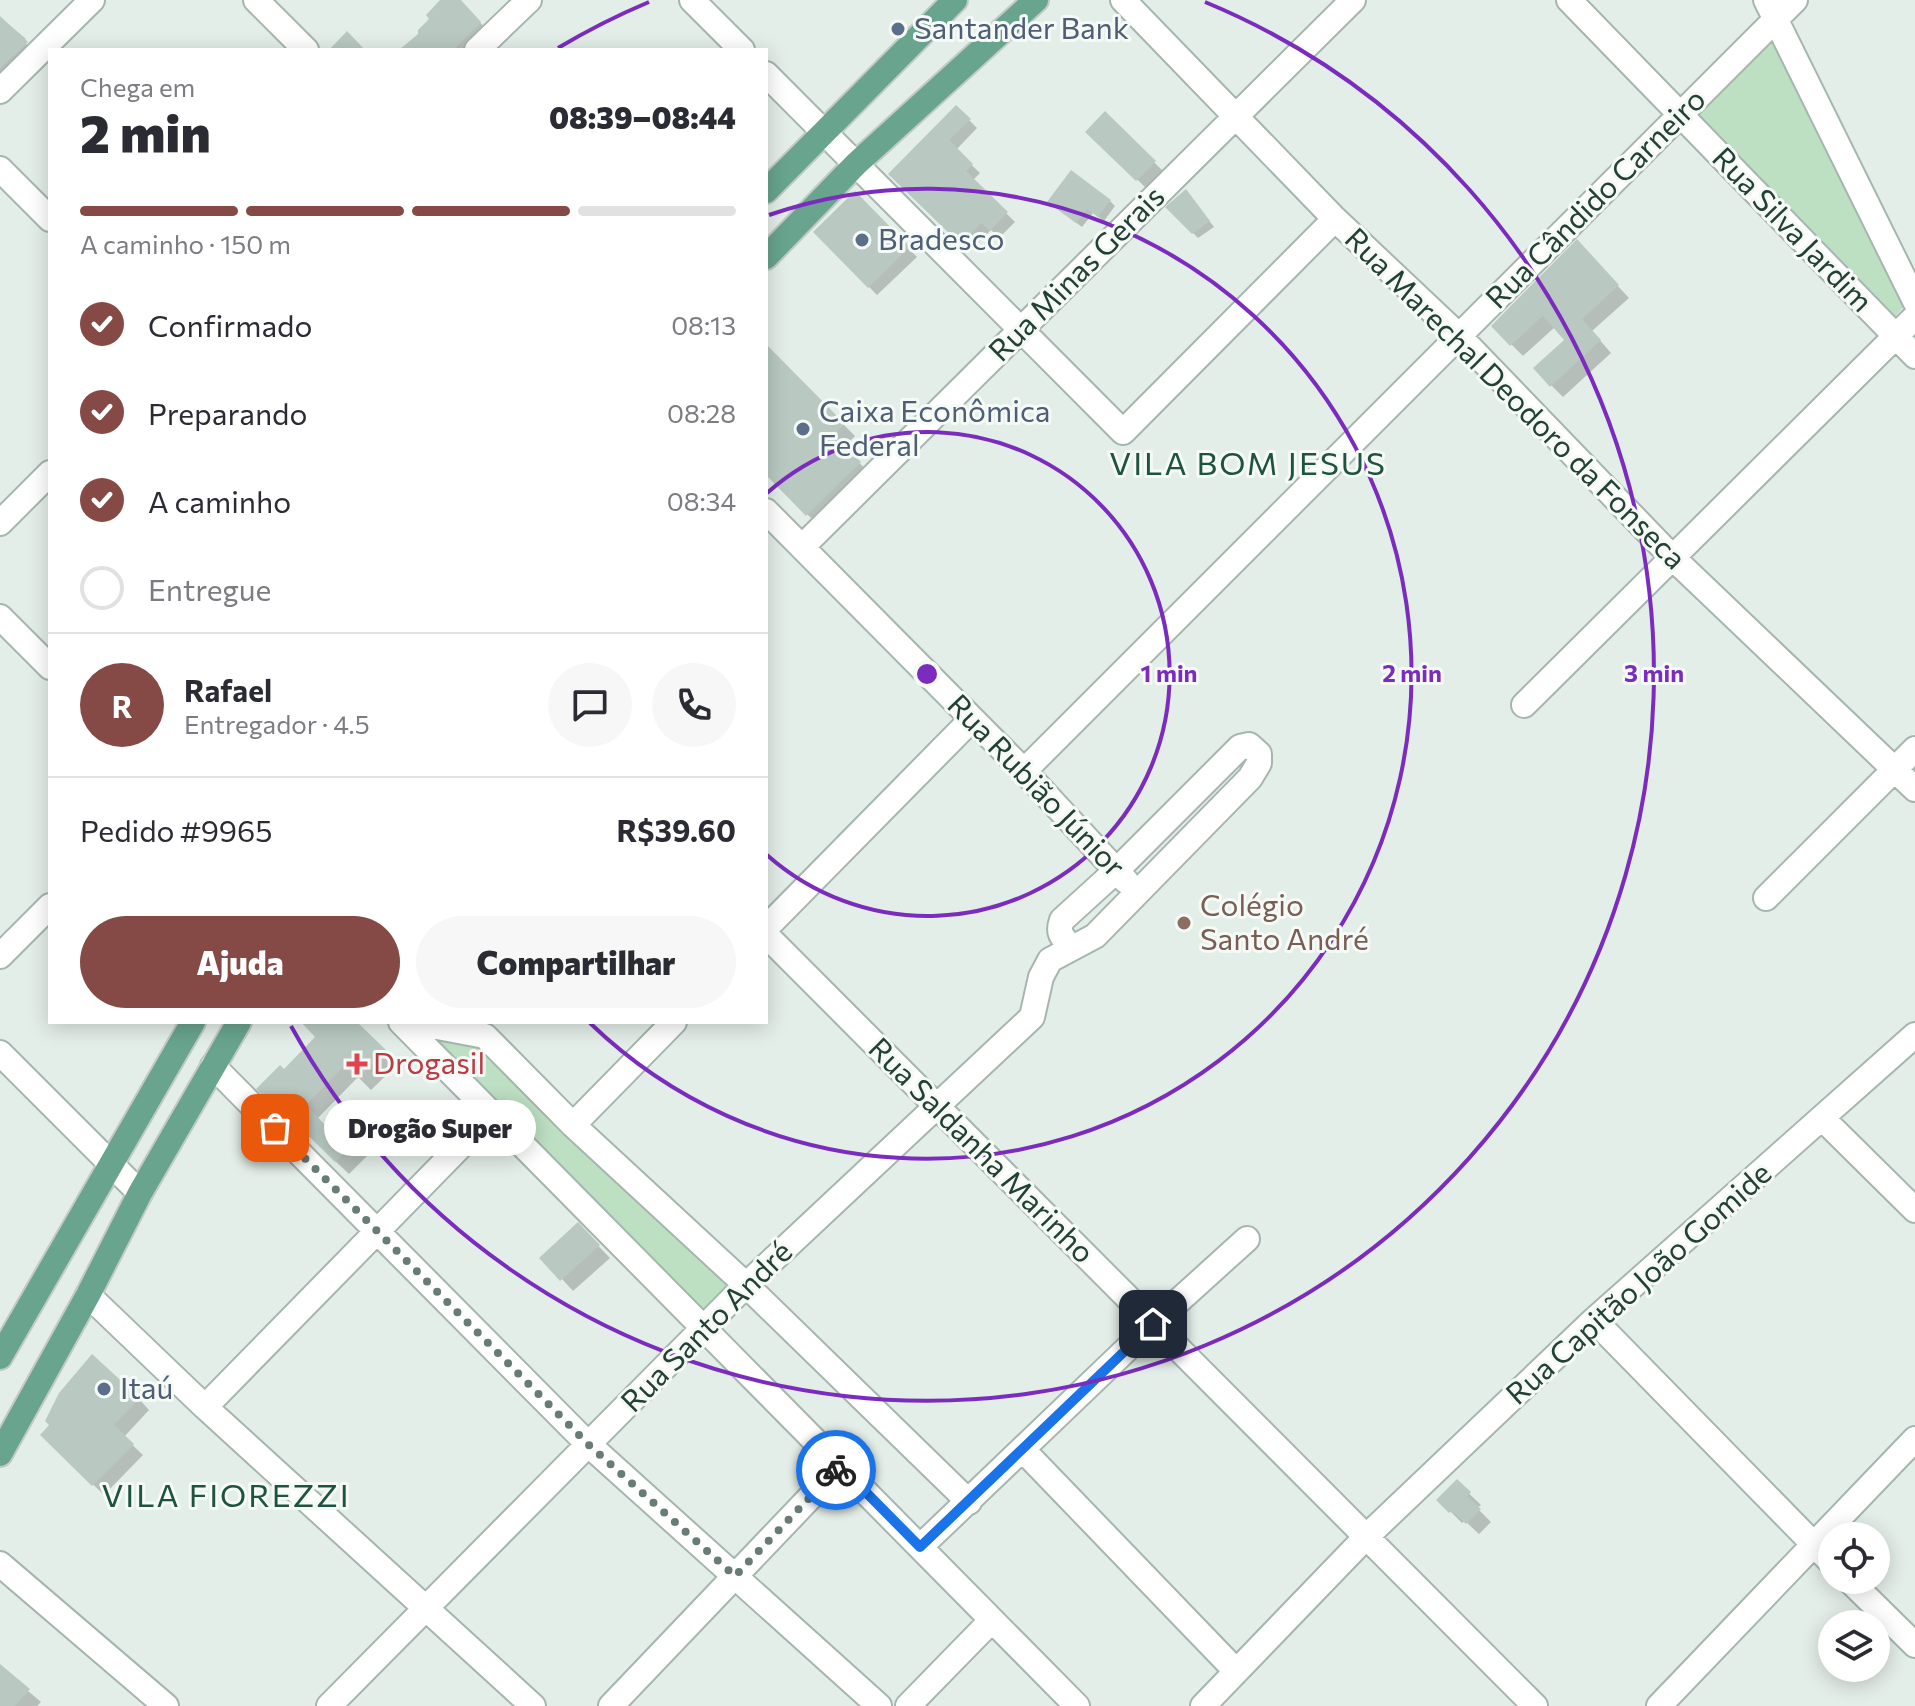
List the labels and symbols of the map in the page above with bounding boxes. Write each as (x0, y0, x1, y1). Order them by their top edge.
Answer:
place label: Santander Bank (914, 8, 1129, 45)
marker: Santander Bank (889, 20, 907, 38)
street label: Rua Cândido Carneiro (1477, 80, 1712, 315)
street label: Rua Silva Jardim (1706, 138, 1882, 318)
street label: Rua Minas Gerais (980, 177, 1171, 368)
place label: Bradesco (878, 219, 1004, 256)
street label: Rua Marechal Deodoro da Fonseca (1338, 219, 1695, 576)
marker: Bradesco (853, 231, 871, 249)
place label: Caixa Econômica Federal (819, 391, 1050, 462)
marker: Caixa Econômica Federal (794, 420, 812, 438)
district label: VILA BOM JESUS (1109, 442, 1387, 482)
text: 1 min (1141, 658, 1197, 687)
text: 2 min (1382, 658, 1442, 687)
text: 3 min (1624, 658, 1684, 687)
centre of rings (913, 660, 941, 688)
street label: Rua Rubião Júnior (941, 685, 1134, 883)
place label: Colégio Santo André (1200, 885, 1369, 956)
marker: Colégio Santo André (1175, 914, 1193, 932)
street label: Rua Saldanha Marinho (862, 1029, 1103, 1270)
place label: Drogasil (373, 1043, 485, 1080)
marker: Drogasil (348, 1055, 366, 1073)
pin (241, 1094, 309, 1162)
callout: Drogão Super (323, 1100, 535, 1156)
street label: Rua Capitão João Gomide (1497, 1153, 1778, 1411)
street label: Rua Santo André (612, 1232, 799, 1419)
pin (1119, 1290, 1187, 1358)
place label: Itaú (120, 1368, 173, 1405)
marker: Itaú (95, 1380, 113, 1398)
courier (796, 1430, 876, 1510)
district label: VILA FIOREZZI (101, 1474, 351, 1514)

